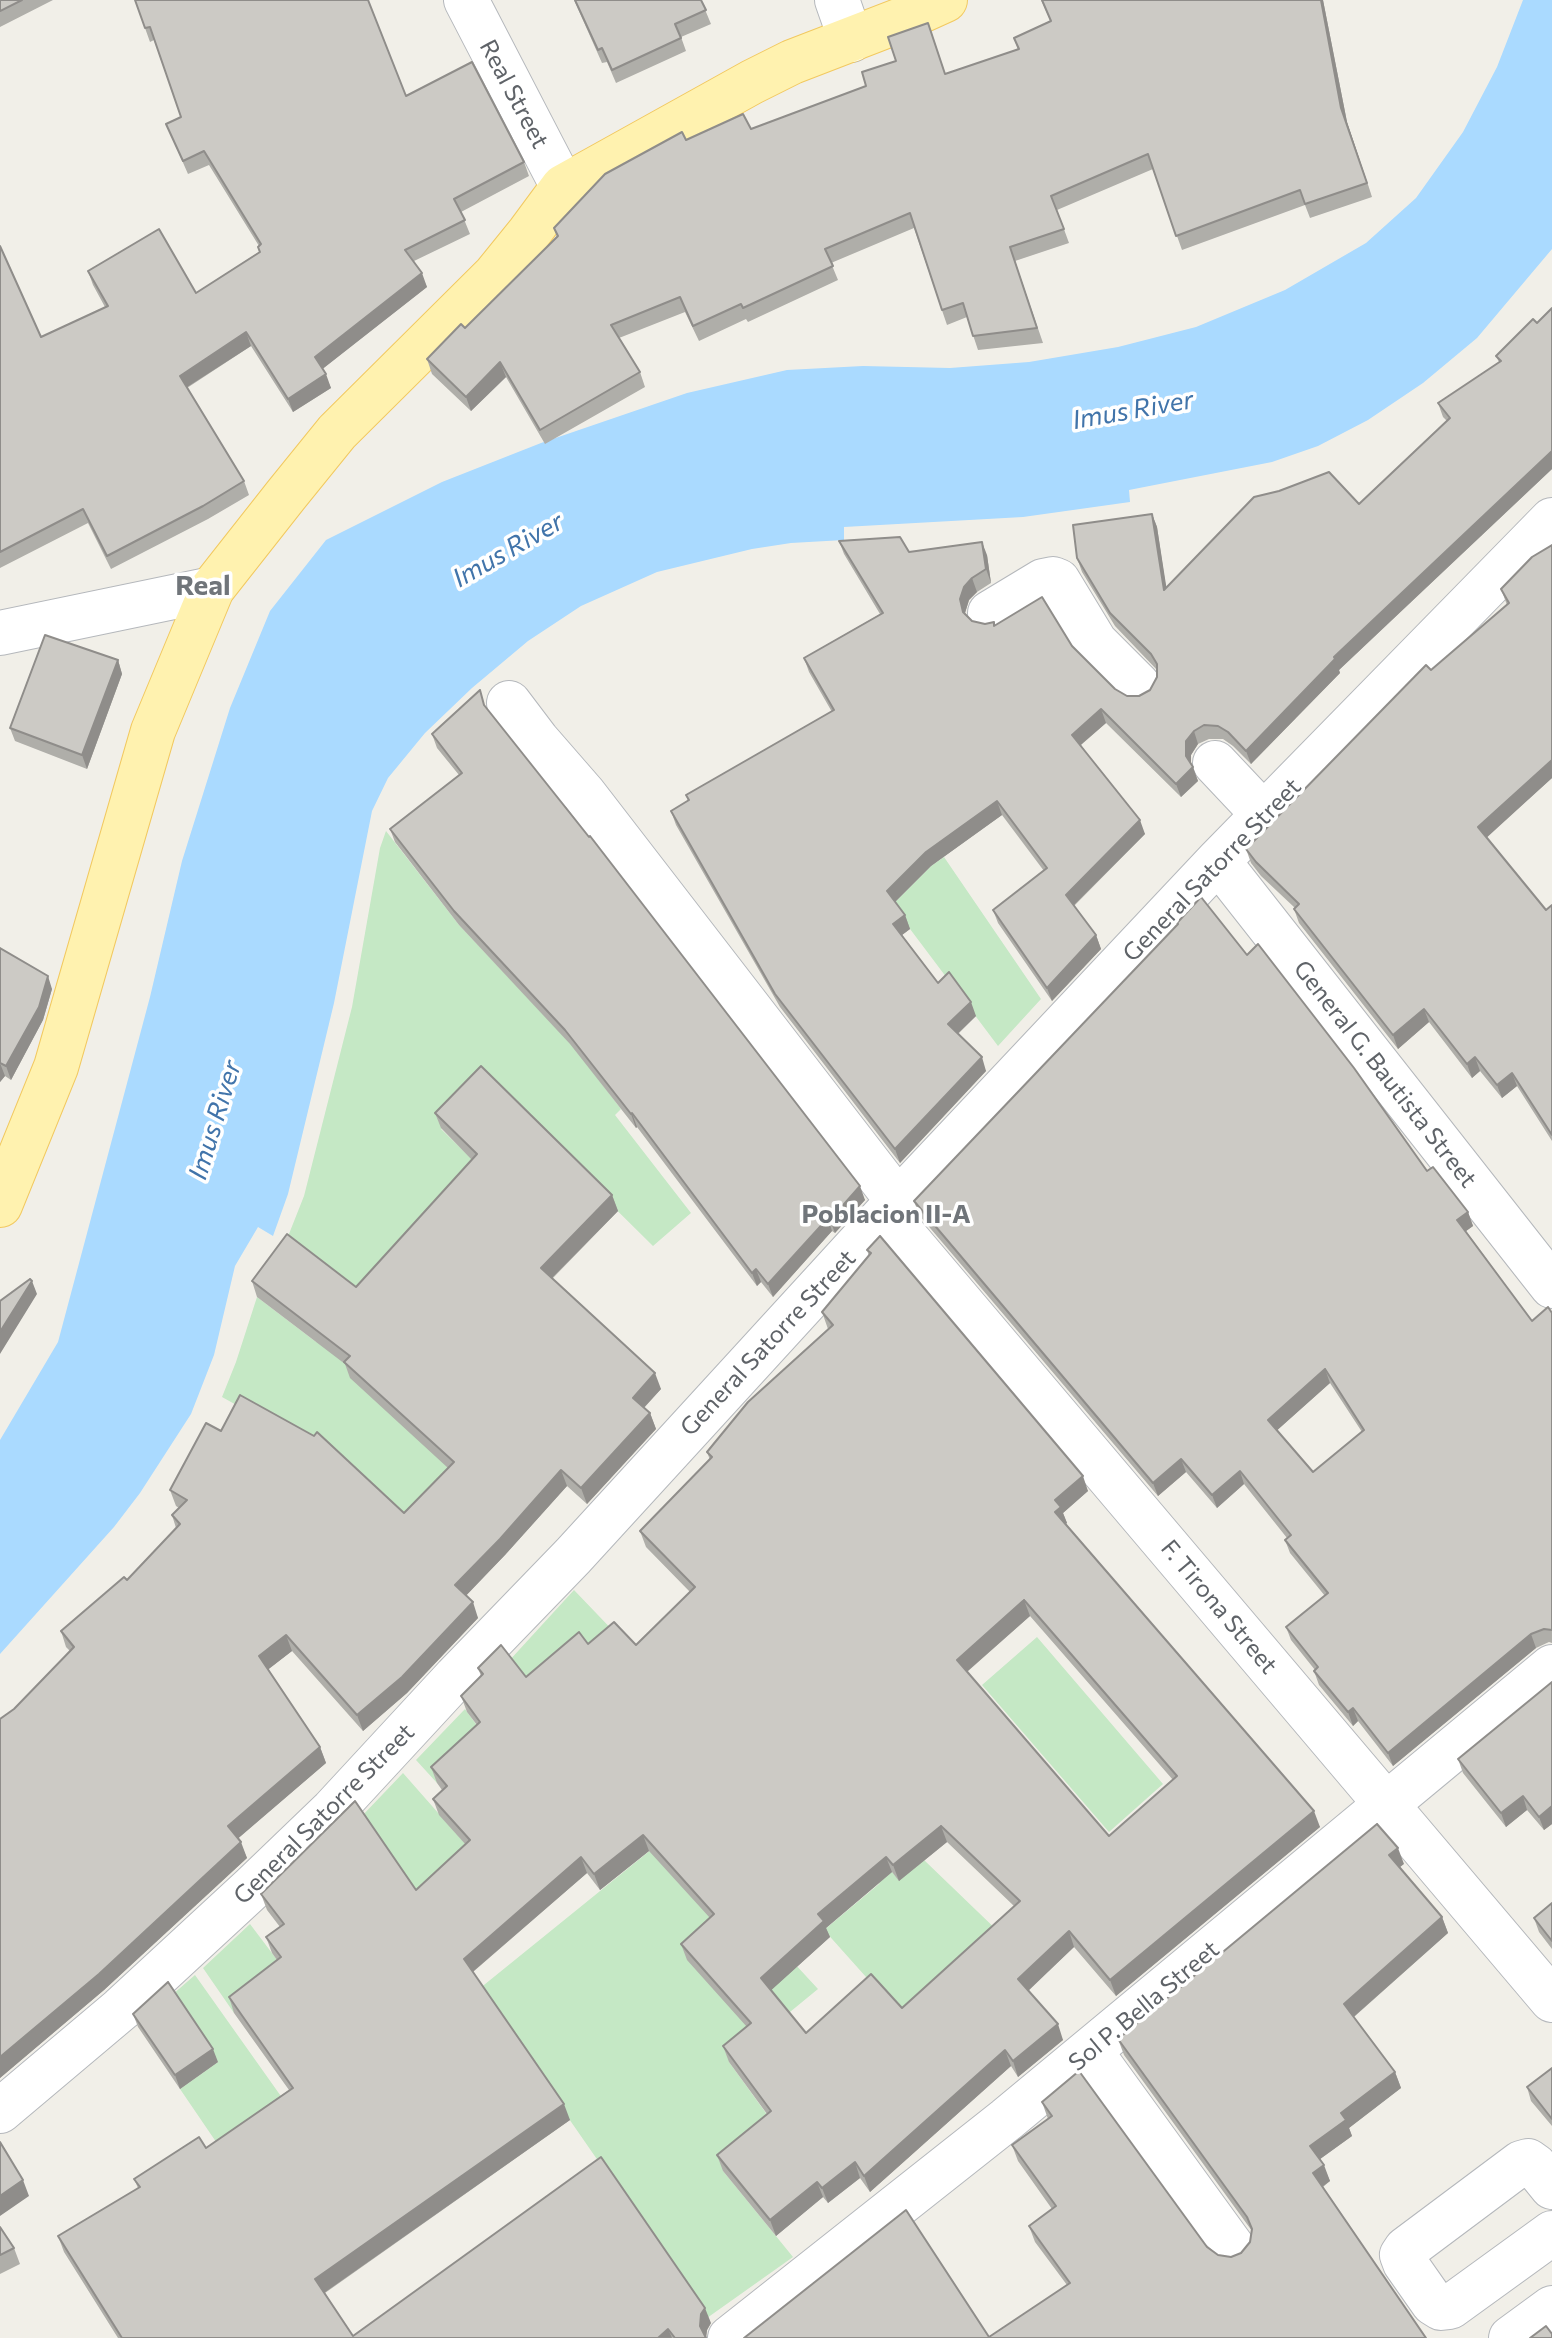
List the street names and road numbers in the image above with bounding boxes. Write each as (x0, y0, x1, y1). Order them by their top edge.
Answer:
street label: Real Street (473, 35, 555, 153)
street label: General Satorre Street (1117, 772, 1307, 968)
street label: General G. Bautista Street (1287, 955, 1483, 1193)
street label: General Satorre Street (674, 1244, 862, 1442)
street label: F. Tirona Street (1155, 1534, 1283, 1680)
street label: General Satorre Street (228, 1718, 420, 1910)
street label: Sol P. Bella Street (1063, 1935, 1225, 2077)

